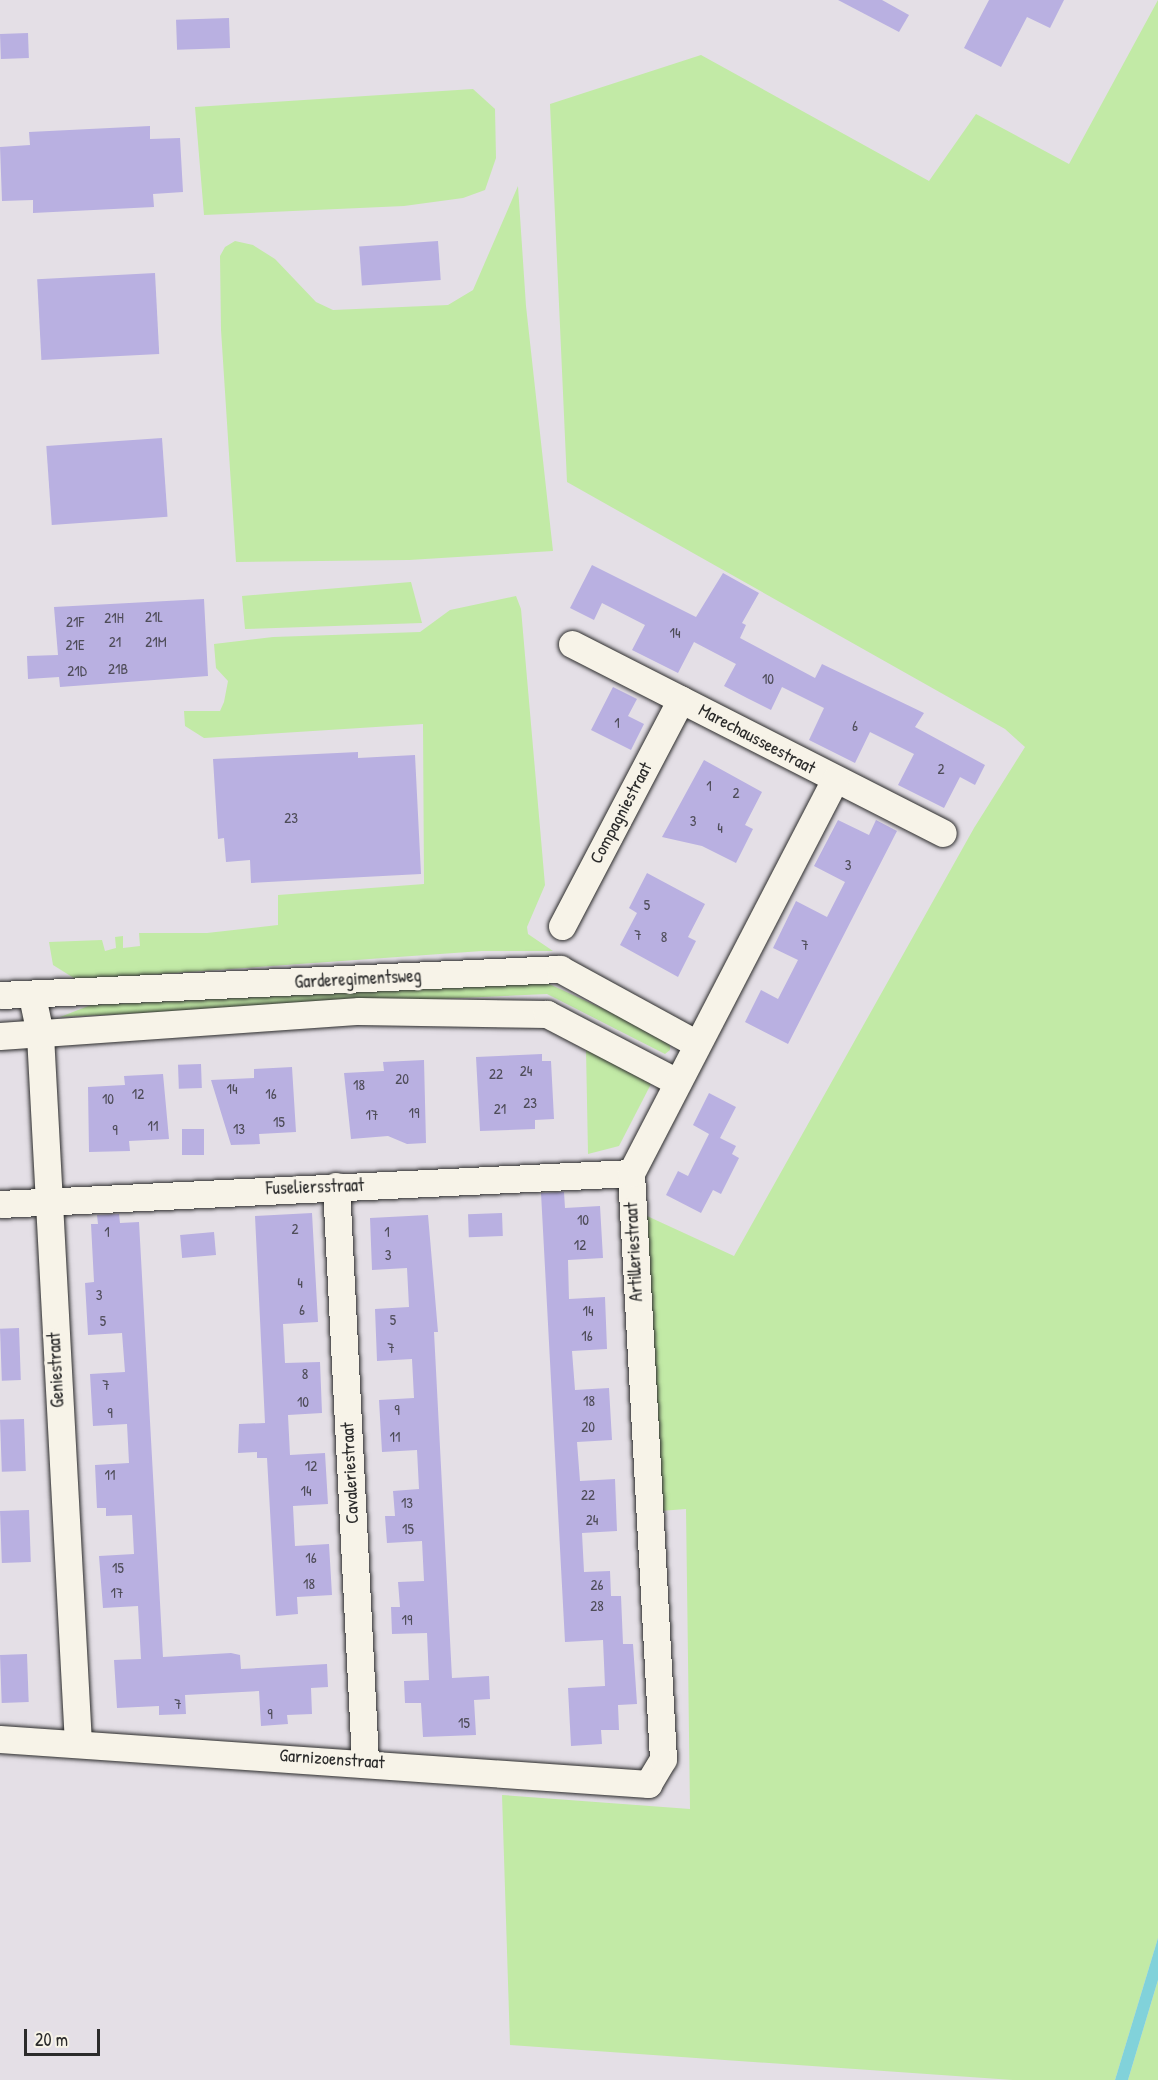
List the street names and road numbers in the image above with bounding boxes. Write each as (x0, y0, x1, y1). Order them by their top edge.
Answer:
street label: Marechausseestraat (695, 699, 819, 779)
street label: Compagniestraat (585, 759, 657, 867)
street label: Garderegimentsweg (294, 965, 422, 993)
street label: Fuseliersstraat (266, 1174, 364, 1200)
street label: Artilleriestraat (621, 1202, 647, 1302)
street label: Geniestraat (43, 1332, 69, 1408)
street label: Cavaleriestraat (337, 1422, 363, 1524)
street label: Garnizoenstraat (279, 1745, 385, 1773)

